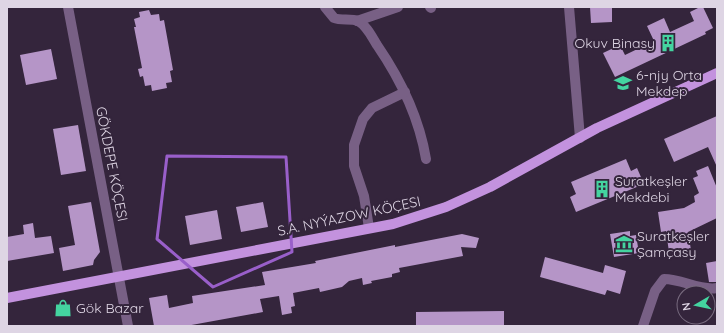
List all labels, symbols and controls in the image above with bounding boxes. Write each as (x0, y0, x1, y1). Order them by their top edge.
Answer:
building icon: Okuv Binasy (658, 33, 678, 53)
place label: Okuv Binasy (574, 34, 655, 52)
place label: 6-njy Orta Mekdep (636, 66, 702, 100)
school or university icon: 6-njy Orta Mekdep (613, 73, 633, 93)
street label: GÖKDEPE KÖÇESI (92, 105, 132, 223)
place label: Suratkeşler Mekdebi (615, 172, 688, 206)
building icon: Suratkeşler Mekdebi (592, 179, 612, 199)
street label: S.A. NYÝAZOW KÖÇESI (276, 192, 422, 240)
place label: Suratkeşler Şamçasy (637, 227, 710, 261)
museum icon: Suratkeşler Şamçasy (614, 234, 634, 254)
north arrow (676, 285, 716, 325)
shop icon: Gök Bazar (53, 298, 73, 318)
place label: Gök Bazar (76, 299, 144, 317)
text: N (679, 301, 694, 312)

